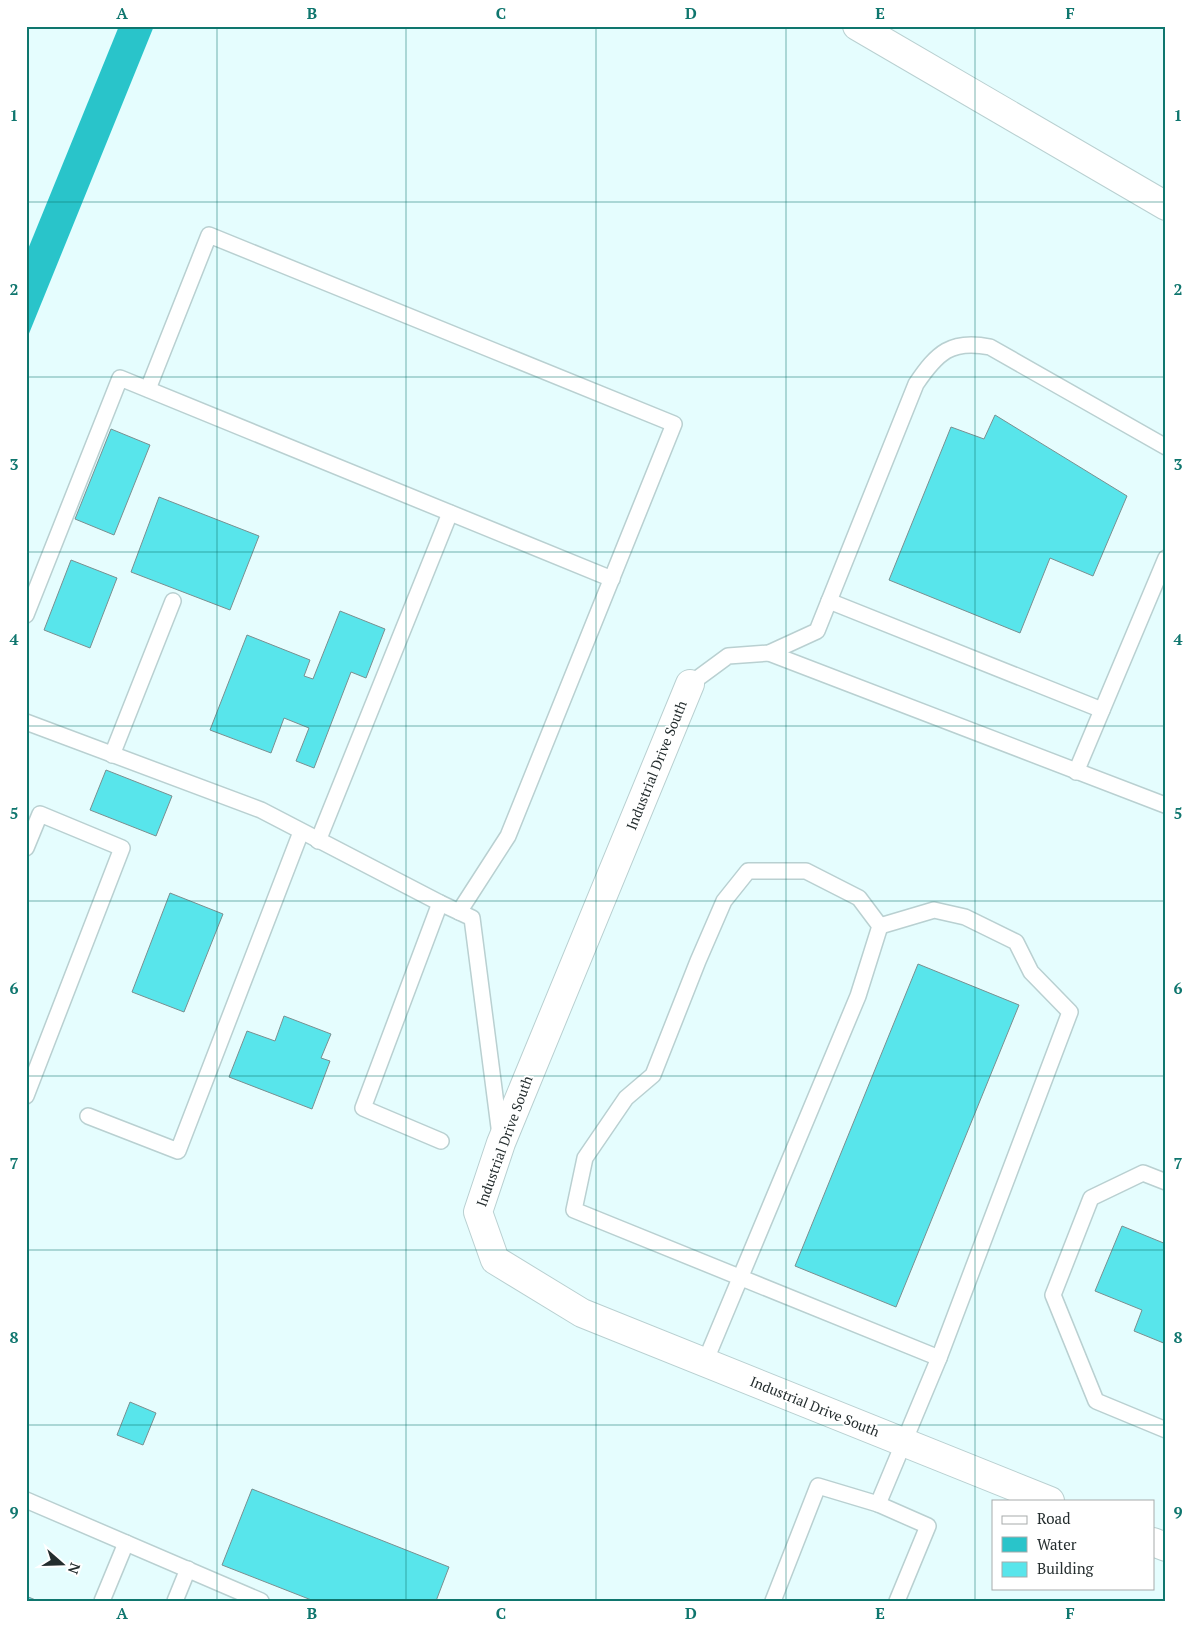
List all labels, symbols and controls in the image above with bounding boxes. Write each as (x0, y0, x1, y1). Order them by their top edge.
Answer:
text: A (116, 2, 128, 24)
text: B (307, 2, 317, 24)
text: C (496, 2, 506, 24)
text: D (685, 2, 697, 24)
text: E (875, 2, 885, 24)
text: F (1065, 2, 1075, 24)
text: 1 (9, 104, 19, 126)
text: 1 (1173, 104, 1183, 126)
text: 2 (9, 278, 19, 300)
text: 2 (1173, 278, 1183, 300)
text: 3 (9, 453, 19, 475)
text: 3 (1173, 453, 1183, 475)
text: 4 (9, 628, 19, 650)
text: 4 (1173, 628, 1183, 650)
street label: Industrial Drive South (621, 697, 691, 833)
text: 5 (9, 802, 19, 824)
text: 5 (1173, 802, 1183, 824)
text: 6 (9, 977, 19, 999)
text: 6 (1173, 977, 1183, 999)
street label: Industrial Drive South (471, 1073, 537, 1209)
text: 7 (9, 1152, 19, 1174)
text: 7 (1173, 1152, 1183, 1174)
text: 8 (9, 1326, 19, 1348)
text: 8 (1173, 1326, 1183, 1348)
street label: Industrial Drive South (747, 1371, 883, 1441)
legend (992, 1500, 1154, 1590)
text: 9 (9, 1501, 19, 1523)
text: 9 (1173, 1501, 1183, 1523)
text: Road (1037, 1508, 1070, 1528)
text: Water (1037, 1534, 1077, 1554)
north arrow (38, 1540, 88, 1590)
text: Building (1037, 1558, 1095, 1578)
text: N (64, 1560, 85, 1577)
text: A (116, 1602, 128, 1624)
text: B (307, 1602, 317, 1624)
text: C (496, 1602, 506, 1624)
text: D (685, 1602, 697, 1624)
text: E (875, 1602, 885, 1624)
text: F (1065, 1602, 1075, 1624)

